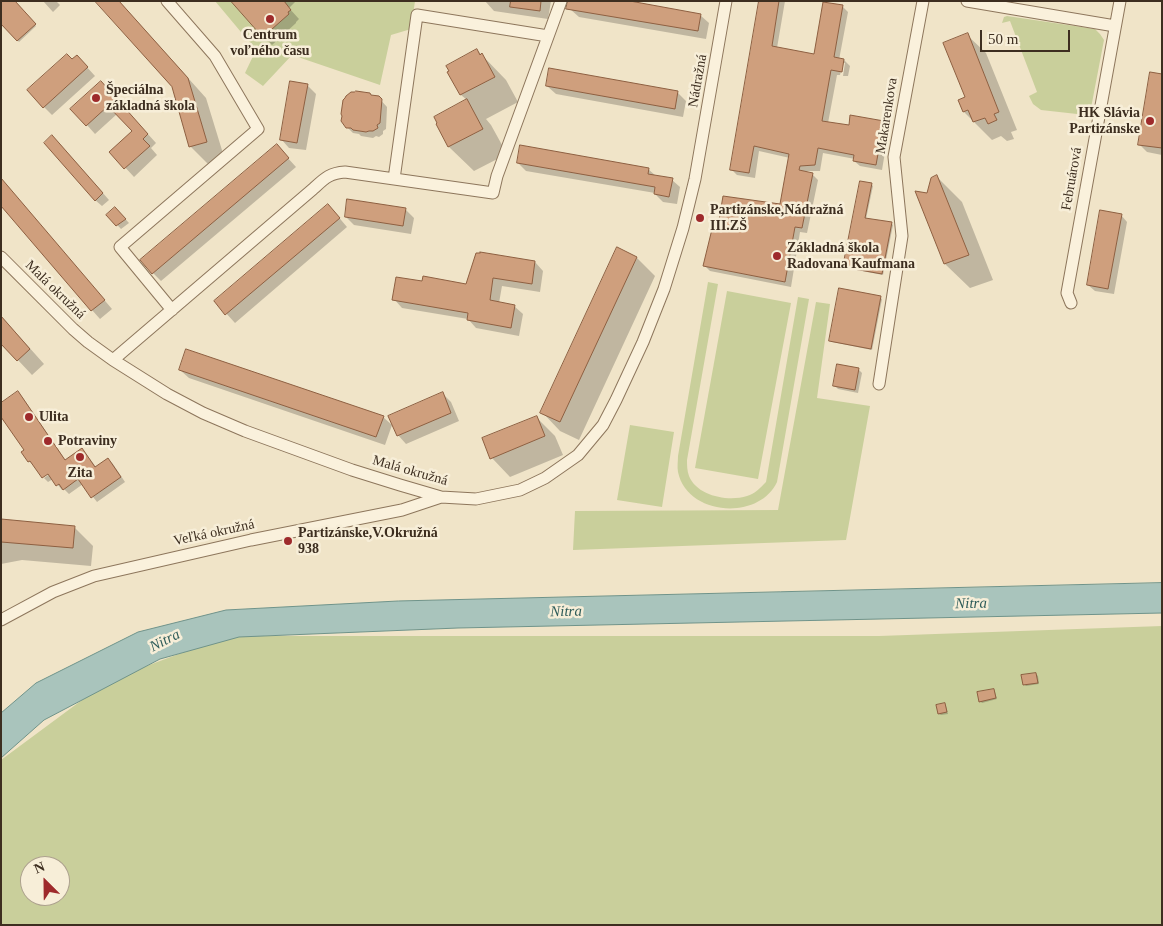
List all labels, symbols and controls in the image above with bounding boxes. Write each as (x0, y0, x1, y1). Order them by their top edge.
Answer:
marker: Centrum voľného času (264, 13, 276, 25)
scale bar (983, 20, 1073, 52)
place label: Centrum voľného času (230, 27, 310, 59)
text: 50 m (988, 31, 1018, 47)
street label: Nádražná (685, 53, 711, 109)
street label: Makarenkova (873, 77, 901, 155)
place label: Špeciálna základná škola (106, 82, 195, 114)
marker: Špeciálna základná škola (90, 92, 102, 104)
place label: HK Slávia Partizánske (1069, 105, 1140, 138)
marker: HK Slávia Partizánske (1144, 115, 1156, 127)
street label: Februárová (1058, 146, 1086, 212)
place label: Partizánske,Nádražná III.ZŠ (710, 202, 843, 234)
marker: Partizánske,Nádražná III.ZŠ (694, 212, 706, 224)
place label: Základná škola Radovana Kaufmana (787, 240, 915, 272)
marker: Základná škola Radovana Kaufmana (771, 250, 783, 262)
street label: Malá okružná (21, 257, 89, 323)
place label: Ulita (39, 409, 69, 425)
marker: Ulita (23, 411, 35, 423)
place label: Potraviny (58, 433, 117, 449)
marker: Potraviny (42, 435, 54, 447)
marker: Zita (74, 451, 86, 463)
street label: Malá okružná (371, 452, 449, 490)
place label: Zita (68, 465, 92, 481)
street label: Veľká okružná (172, 516, 256, 550)
place label: Partizánske,V.Okružná 938 (298, 525, 438, 558)
marker: Partizánske,V.Okružná 938 (282, 535, 294, 547)
water label: Nitra (955, 595, 987, 613)
water label: Nitra (550, 603, 582, 621)
water label: Nitra (147, 626, 183, 656)
north arrow (20, 856, 70, 906)
text: N (32, 859, 47, 877)

